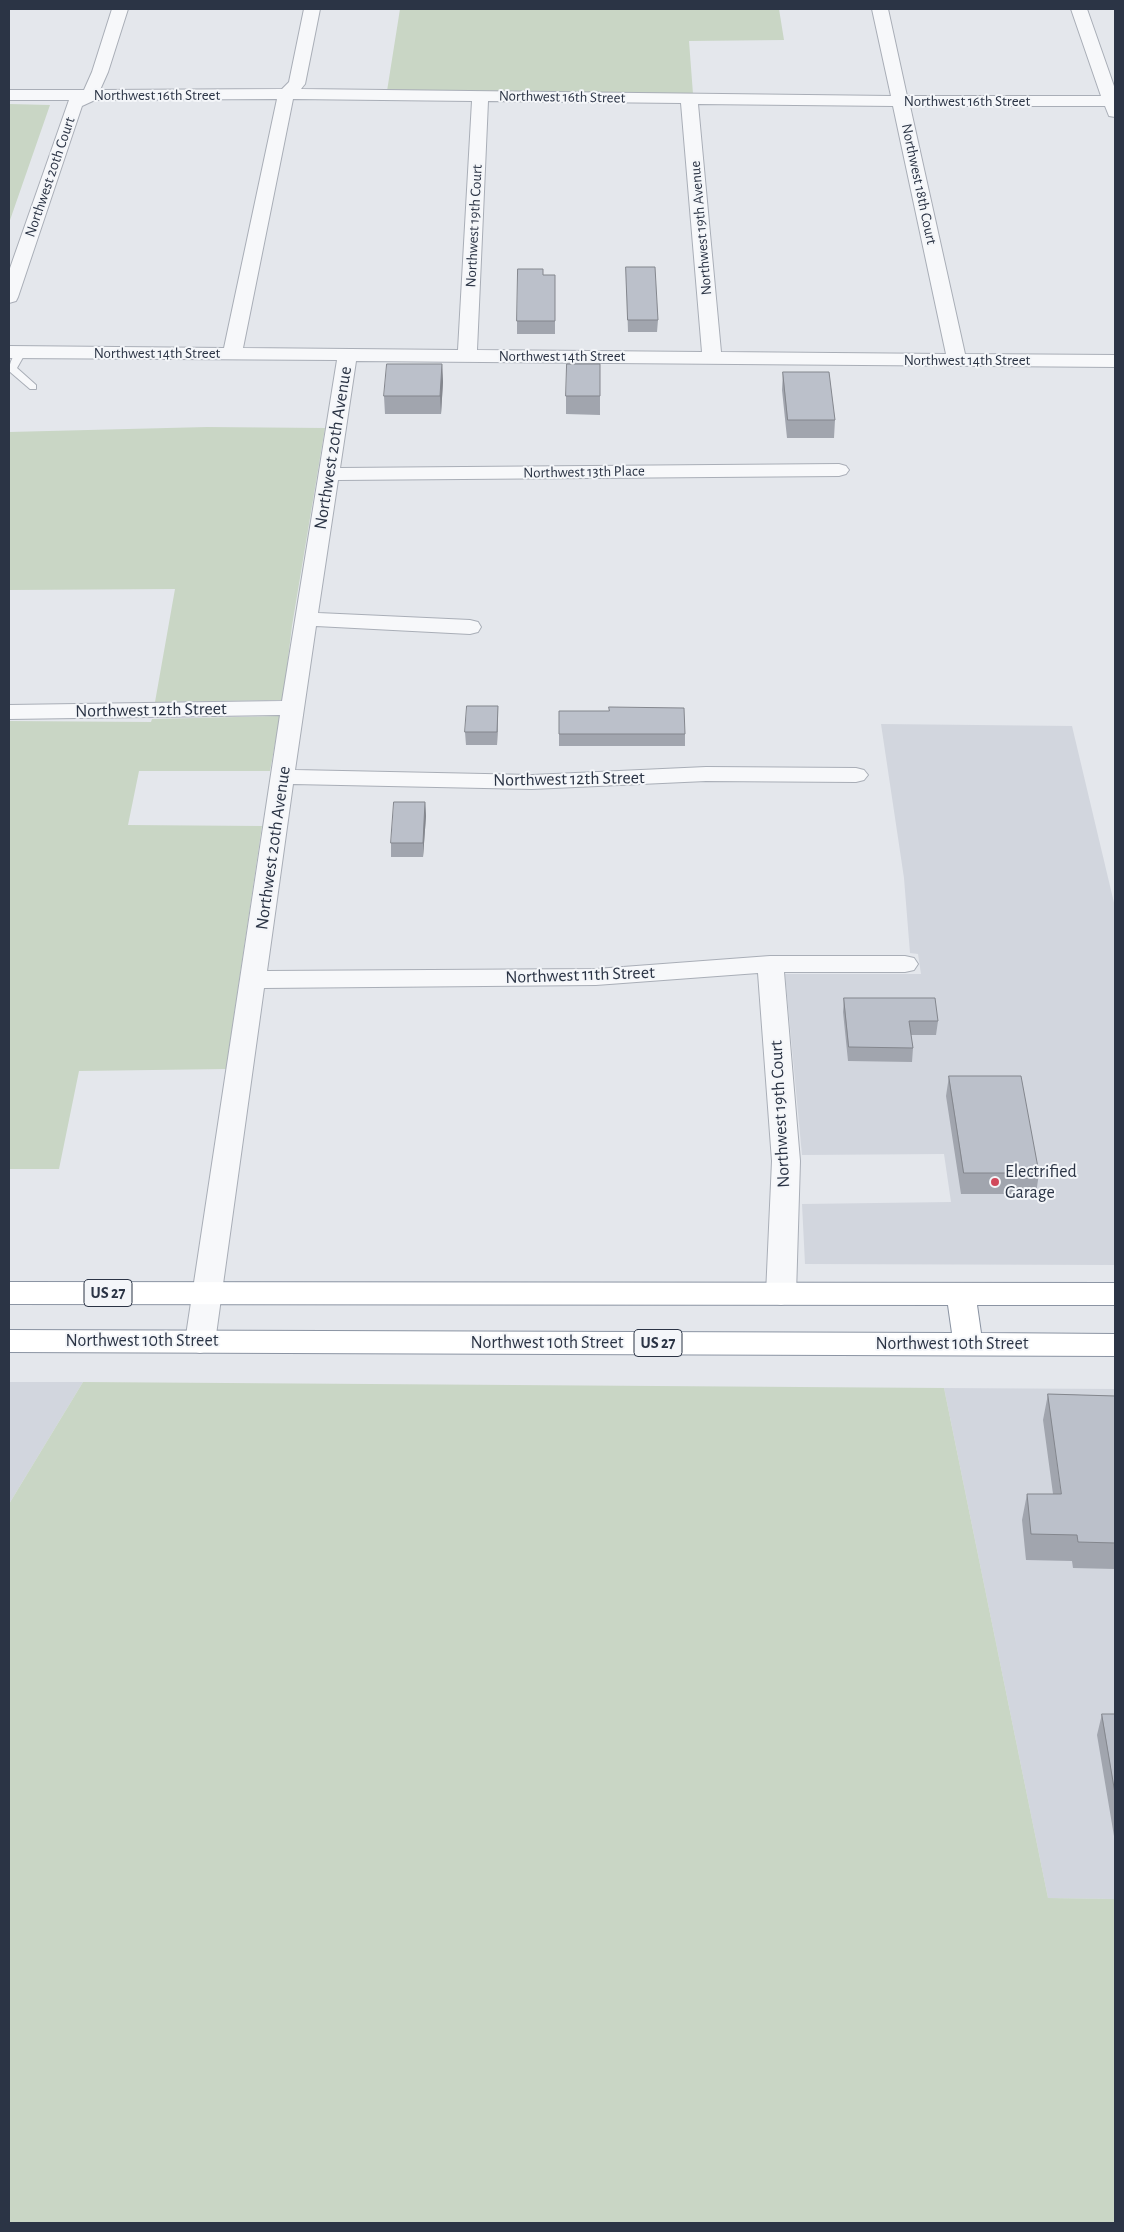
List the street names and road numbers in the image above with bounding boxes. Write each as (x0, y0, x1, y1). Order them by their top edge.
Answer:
street label: Northwest 16th Street (94, 86, 220, 104)
street label: Northwest 16th Street (499, 87, 625, 107)
street label: Northwest 16th Street (904, 92, 1030, 110)
street label: Northwest 20th Court (21, 115, 79, 239)
street label: Northwest 18th Court (897, 122, 941, 246)
street label: Northwest 19th Avenue (686, 160, 716, 296)
street label: Northwest 19th Court (462, 164, 486, 288)
street label: Northwest 14th Street (94, 344, 220, 362)
street label: Northwest 14th Street (499, 347, 625, 365)
street label: Northwest 14th Street (904, 351, 1030, 369)
street label: Northwest 20th Avenue (309, 365, 357, 531)
street label: Northwest 13th Place (523, 462, 645, 482)
street label: Northwest 12th Street (75, 698, 227, 722)
street label: Northwest 20th Avenue (251, 765, 295, 931)
street label: Northwest 12th Street (493, 767, 645, 791)
street label: Northwest 11th Street (505, 962, 655, 988)
street label: Northwest 19th Court (765, 1040, 795, 1188)
road number: US 27 (84, 1280, 132, 1306)
street label: Northwest 10th Street (66, 1330, 218, 1352)
road number: US 27 (634, 1330, 682, 1356)
street label: Northwest 10th Street (471, 1332, 623, 1354)
street label: Northwest 10th Street (876, 1333, 1028, 1355)

